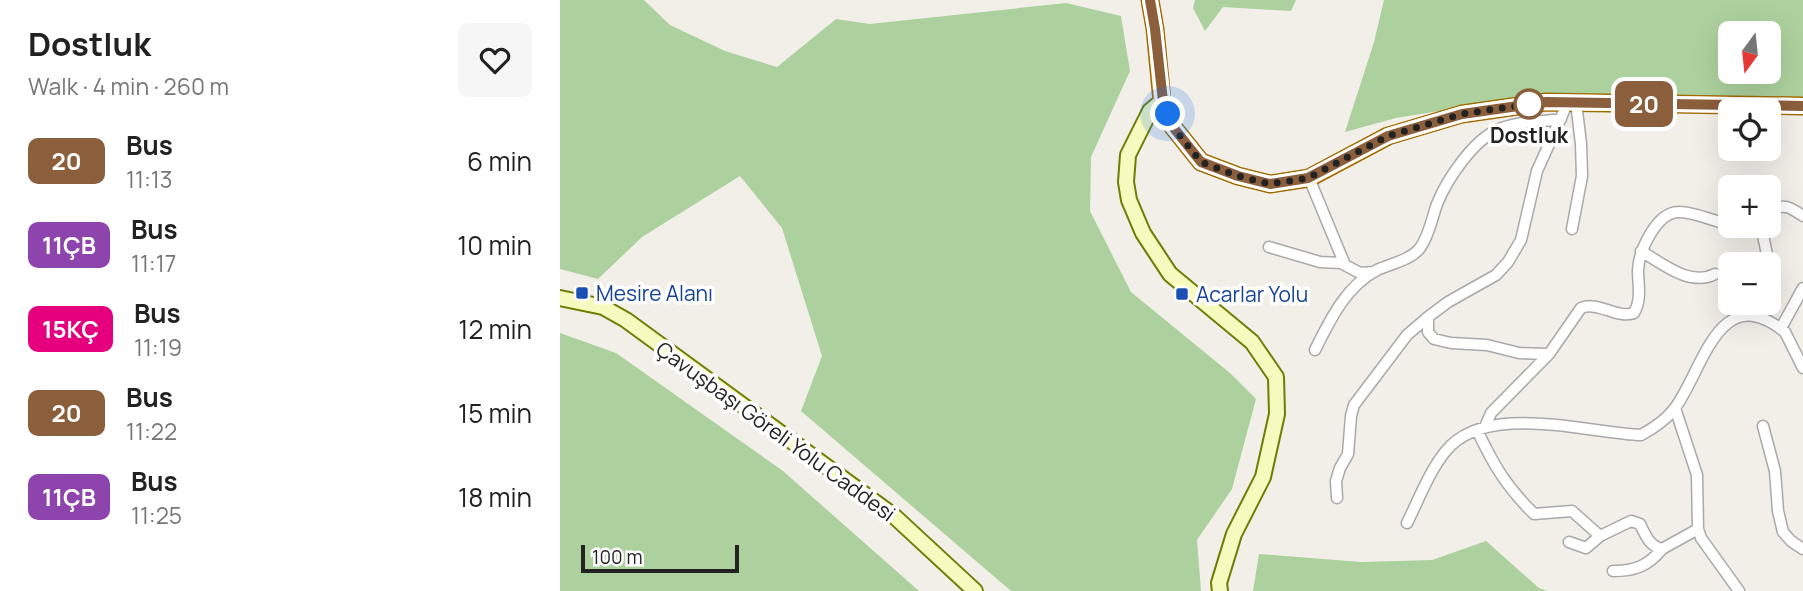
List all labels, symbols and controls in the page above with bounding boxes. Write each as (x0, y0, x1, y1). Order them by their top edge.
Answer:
text: Dostluk (28, 21, 151, 66)
north arrow (1718, 21, 1782, 84)
map controls (1718, 21, 1781, 315)
button: heart (458, 23, 532, 97)
text: Walk · 4 min · 260 m (28, 70, 229, 102)
line badge: 20 (1612, 81, 1676, 127)
text: 20 (1629, 87, 1659, 120)
marker: Dostluk (1514, 89, 1544, 119)
your location (1150, 96, 1185, 131)
button: locate (1718, 98, 1781, 161)
place label: Dostluk (1490, 121, 1569, 149)
text: Bus (126, 127, 173, 163)
text: 6 min (467, 143, 532, 179)
text: 20 (51, 144, 82, 177)
text: 11:13 (126, 163, 173, 195)
button: + (1718, 175, 1781, 238)
text: Bus (131, 211, 178, 247)
text: 10 min (457, 227, 532, 263)
text: 11ÇB (42, 228, 96, 261)
text: 11:17 (131, 247, 176, 279)
button: − (1718, 252, 1781, 315)
place label: Mesire Alanı (596, 279, 713, 307)
place label: Acarlar Yolu (1196, 280, 1308, 308)
marker: Mesire Alanı (574, 285, 590, 301)
marker: Acarlar Yolu (1174, 286, 1190, 302)
text: Bus (134, 295, 181, 331)
text: 12 min (458, 311, 532, 347)
text: 15KÇ (42, 312, 99, 345)
text: 11:19 (134, 331, 182, 363)
street label: Çavuşbaşı Göreli Yolu Caddesi (651, 335, 901, 527)
text: Bus (126, 379, 173, 415)
text: 15 min (458, 395, 532, 431)
text: 20 (51, 396, 82, 429)
text: 11:22 (126, 415, 177, 447)
text: Bus (131, 463, 178, 499)
text: 18 min (458, 479, 532, 515)
text: 11ÇB (42, 480, 96, 513)
text: 11:25 (131, 499, 182, 531)
scale bar (581, 542, 738, 574)
text: 100 m (592, 544, 643, 570)

